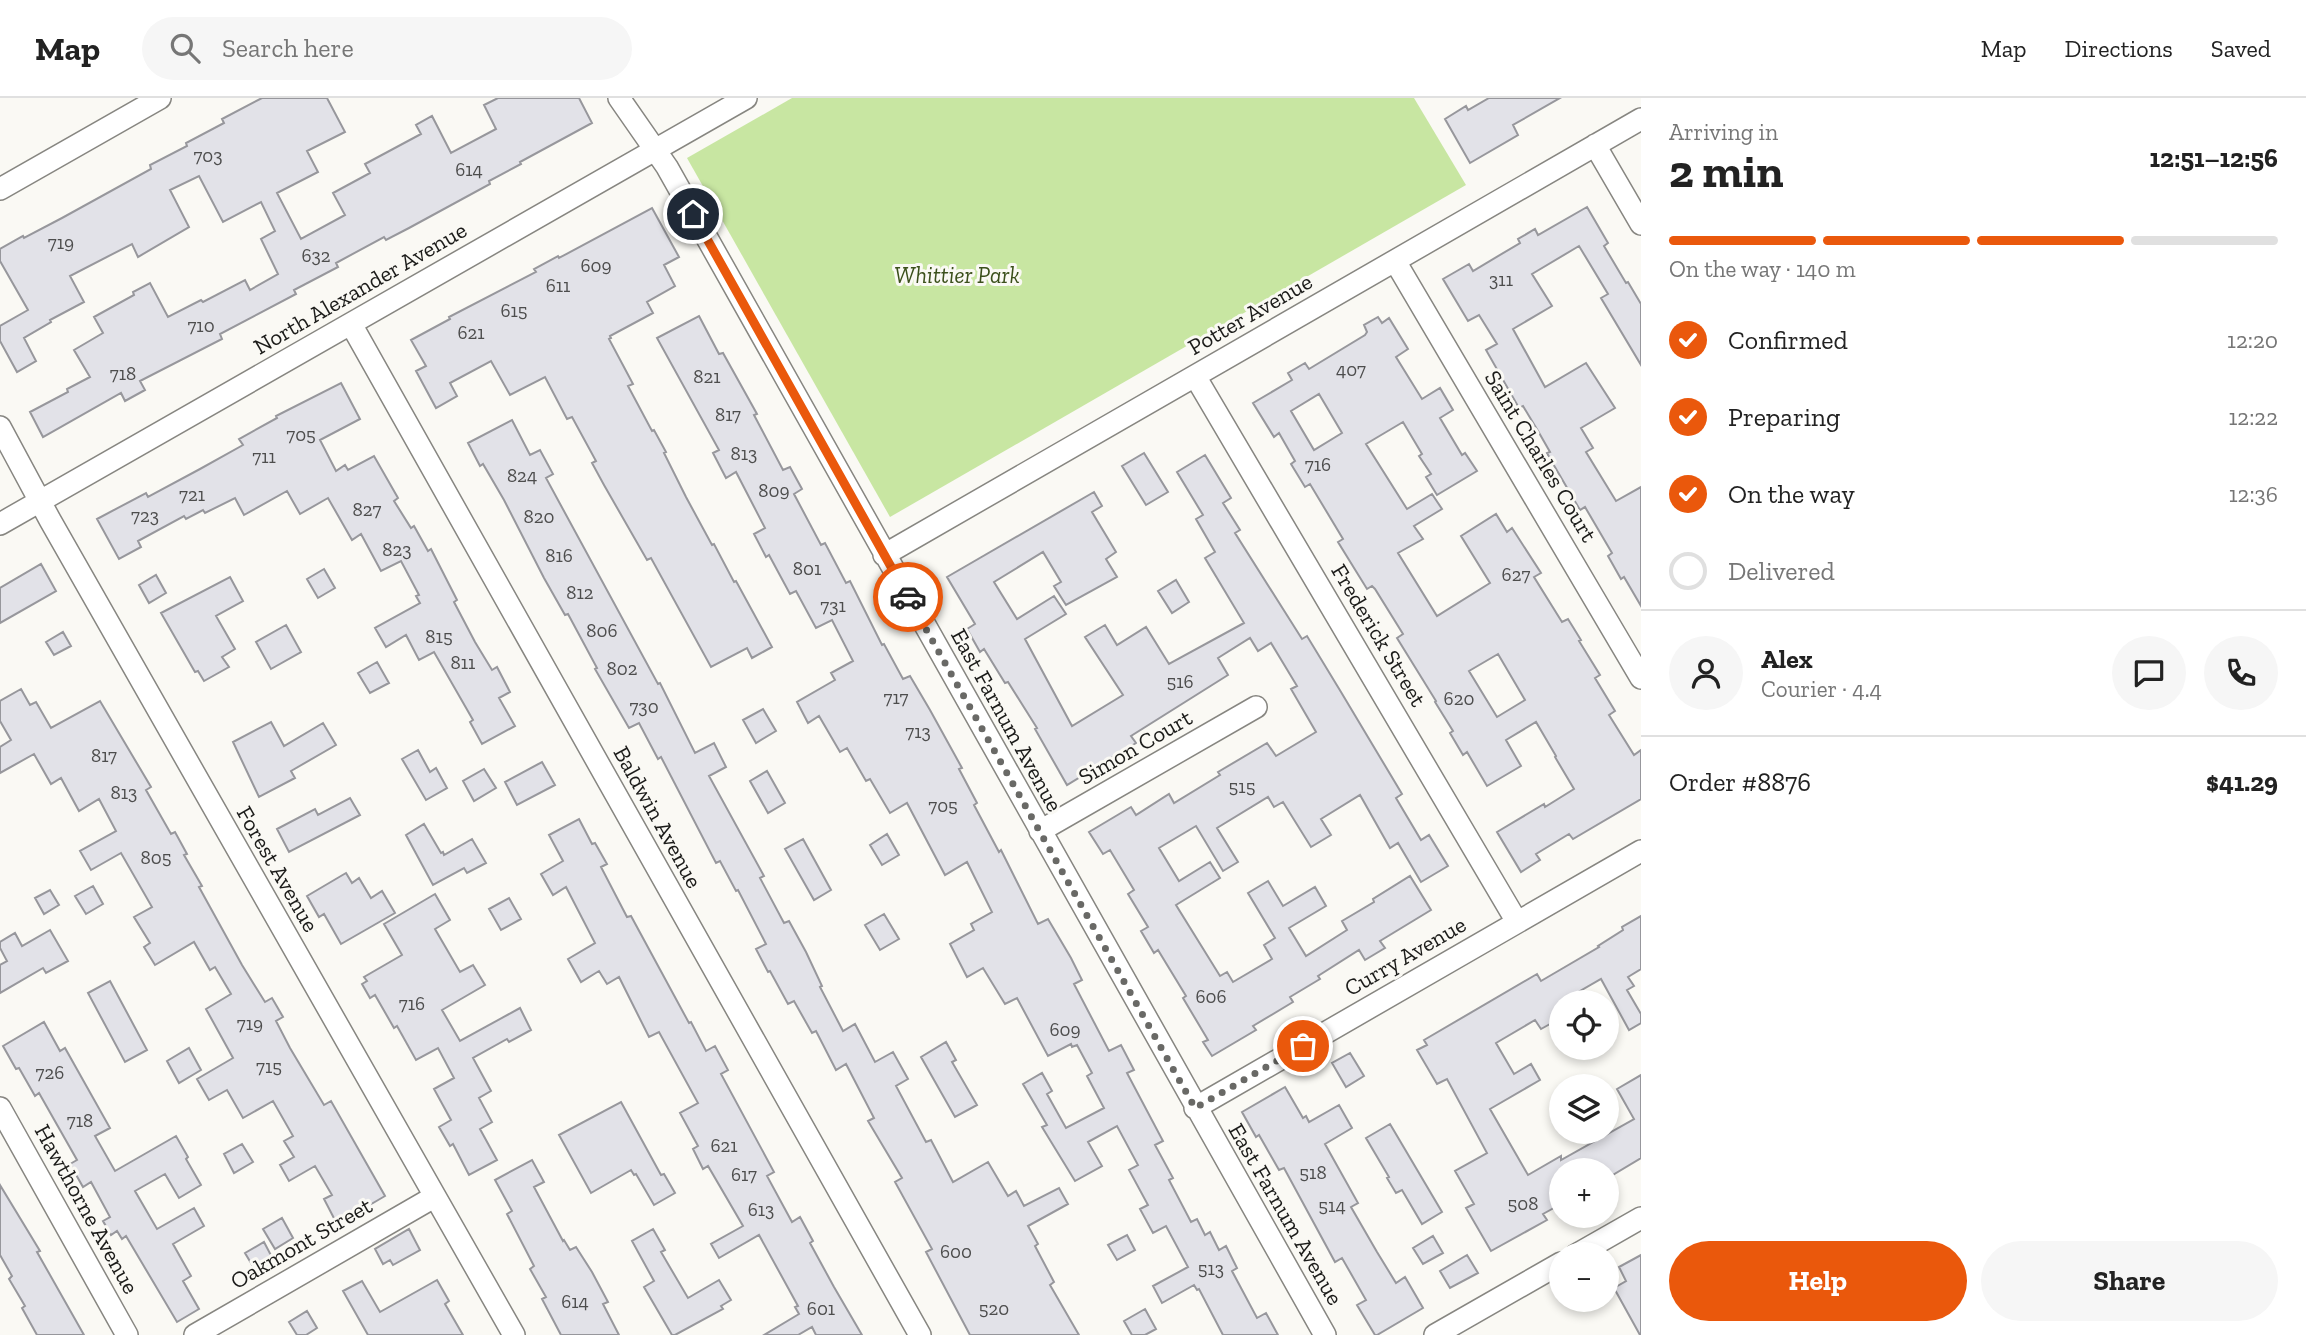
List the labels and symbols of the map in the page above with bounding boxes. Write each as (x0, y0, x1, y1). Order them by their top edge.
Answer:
house number: 703 (193, 144, 223, 167)
house number: 614 (455, 158, 483, 181)
pin (663, 184, 723, 244)
street label: North Alexander Avenue (248, 216, 472, 360)
house number: 719 (48, 231, 74, 254)
house number: 632 (301, 244, 331, 267)
house number: 609 (580, 254, 612, 277)
park label: Whittier Park (894, 261, 1020, 289)
street label: Potter Avenue (1183, 267, 1317, 361)
house number: 311 (1489, 268, 1513, 291)
house number: 611 (546, 274, 570, 297)
house number: 615 (500, 299, 528, 322)
house number: 710 (187, 314, 215, 337)
house number: 621 (457, 321, 485, 344)
house number: 407 (1336, 358, 1366, 381)
house number: 718 (110, 362, 136, 385)
house number: 821 (693, 365, 721, 388)
street label: Saint Charles Court (1479, 365, 1603, 547)
house number: 817 (715, 403, 741, 426)
house number: 705 (286, 423, 316, 446)
house number: 813 (731, 442, 757, 465)
house number: 711 (252, 445, 276, 468)
house number: 716 (1305, 453, 1331, 476)
house number: 824 (507, 464, 537, 487)
house number: 809 (758, 479, 790, 502)
house number: 721 (179, 483, 205, 506)
house number: 827 (353, 498, 382, 521)
house number: 723 (131, 504, 159, 527)
house number: 820 (524, 505, 555, 528)
house number: 823 (382, 538, 412, 561)
house number: 816 (545, 544, 573, 567)
house number: 801 (793, 557, 821, 580)
street label: Frederick Street (1325, 559, 1433, 712)
courier (873, 562, 943, 632)
house number: 627 (1502, 563, 1530, 586)
house number: 812 (566, 581, 594, 604)
house number: 731 (820, 594, 846, 617)
house number: 806 (586, 619, 618, 642)
street label: East Farnum Avenue (945, 624, 1069, 816)
house number: 815 (425, 625, 453, 648)
house number: 811 (451, 651, 475, 674)
house number: 802 (607, 657, 637, 680)
house number: 516 (1166, 670, 1194, 693)
house number: 717 (884, 686, 908, 709)
house number: 620 (1444, 687, 1474, 710)
house number: 730 (629, 695, 659, 718)
street label: Simon Court (1073, 703, 1197, 791)
house number: 713 (905, 720, 931, 743)
street label: Baldwin Avenue (607, 741, 709, 893)
house number: 817 (91, 744, 117, 767)
house number: 515 (1229, 775, 1255, 798)
house number: 813 (111, 781, 137, 804)
house number: 705 (928, 794, 958, 817)
street label: Forest Avenue (231, 801, 325, 937)
house number: 805 (141, 846, 171, 869)
street label: Curry Avenue (1339, 910, 1471, 1002)
house number: 606 (1195, 985, 1227, 1008)
house number: 716 (399, 992, 425, 1015)
house number: 719 (237, 1012, 263, 1035)
pin (1273, 1016, 1333, 1076)
house number: 609 (1049, 1018, 1081, 1041)
house number: 715 (256, 1055, 282, 1078)
house number: 726 (36, 1061, 64, 1084)
house number: 718 (67, 1109, 93, 1132)
street label: East Farnum Avenue (1223, 1118, 1349, 1310)
street label: Hawthorne Avenue (29, 1119, 145, 1299)
house number: 621 (710, 1134, 738, 1157)
house number: 518 (1299, 1161, 1327, 1184)
house number: 617 (731, 1163, 757, 1186)
street label: Oakmont Street (225, 1191, 377, 1295)
house number: 508 (1508, 1192, 1538, 1215)
house number: 514 (1318, 1194, 1346, 1217)
house number: 613 (748, 1198, 774, 1221)
house number: 600 (940, 1240, 972, 1263)
house number: 513 (1198, 1257, 1224, 1280)
house number: 614 (561, 1290, 589, 1313)
house number: 601 (807, 1297, 835, 1320)
house number: 520 (979, 1297, 1009, 1320)

